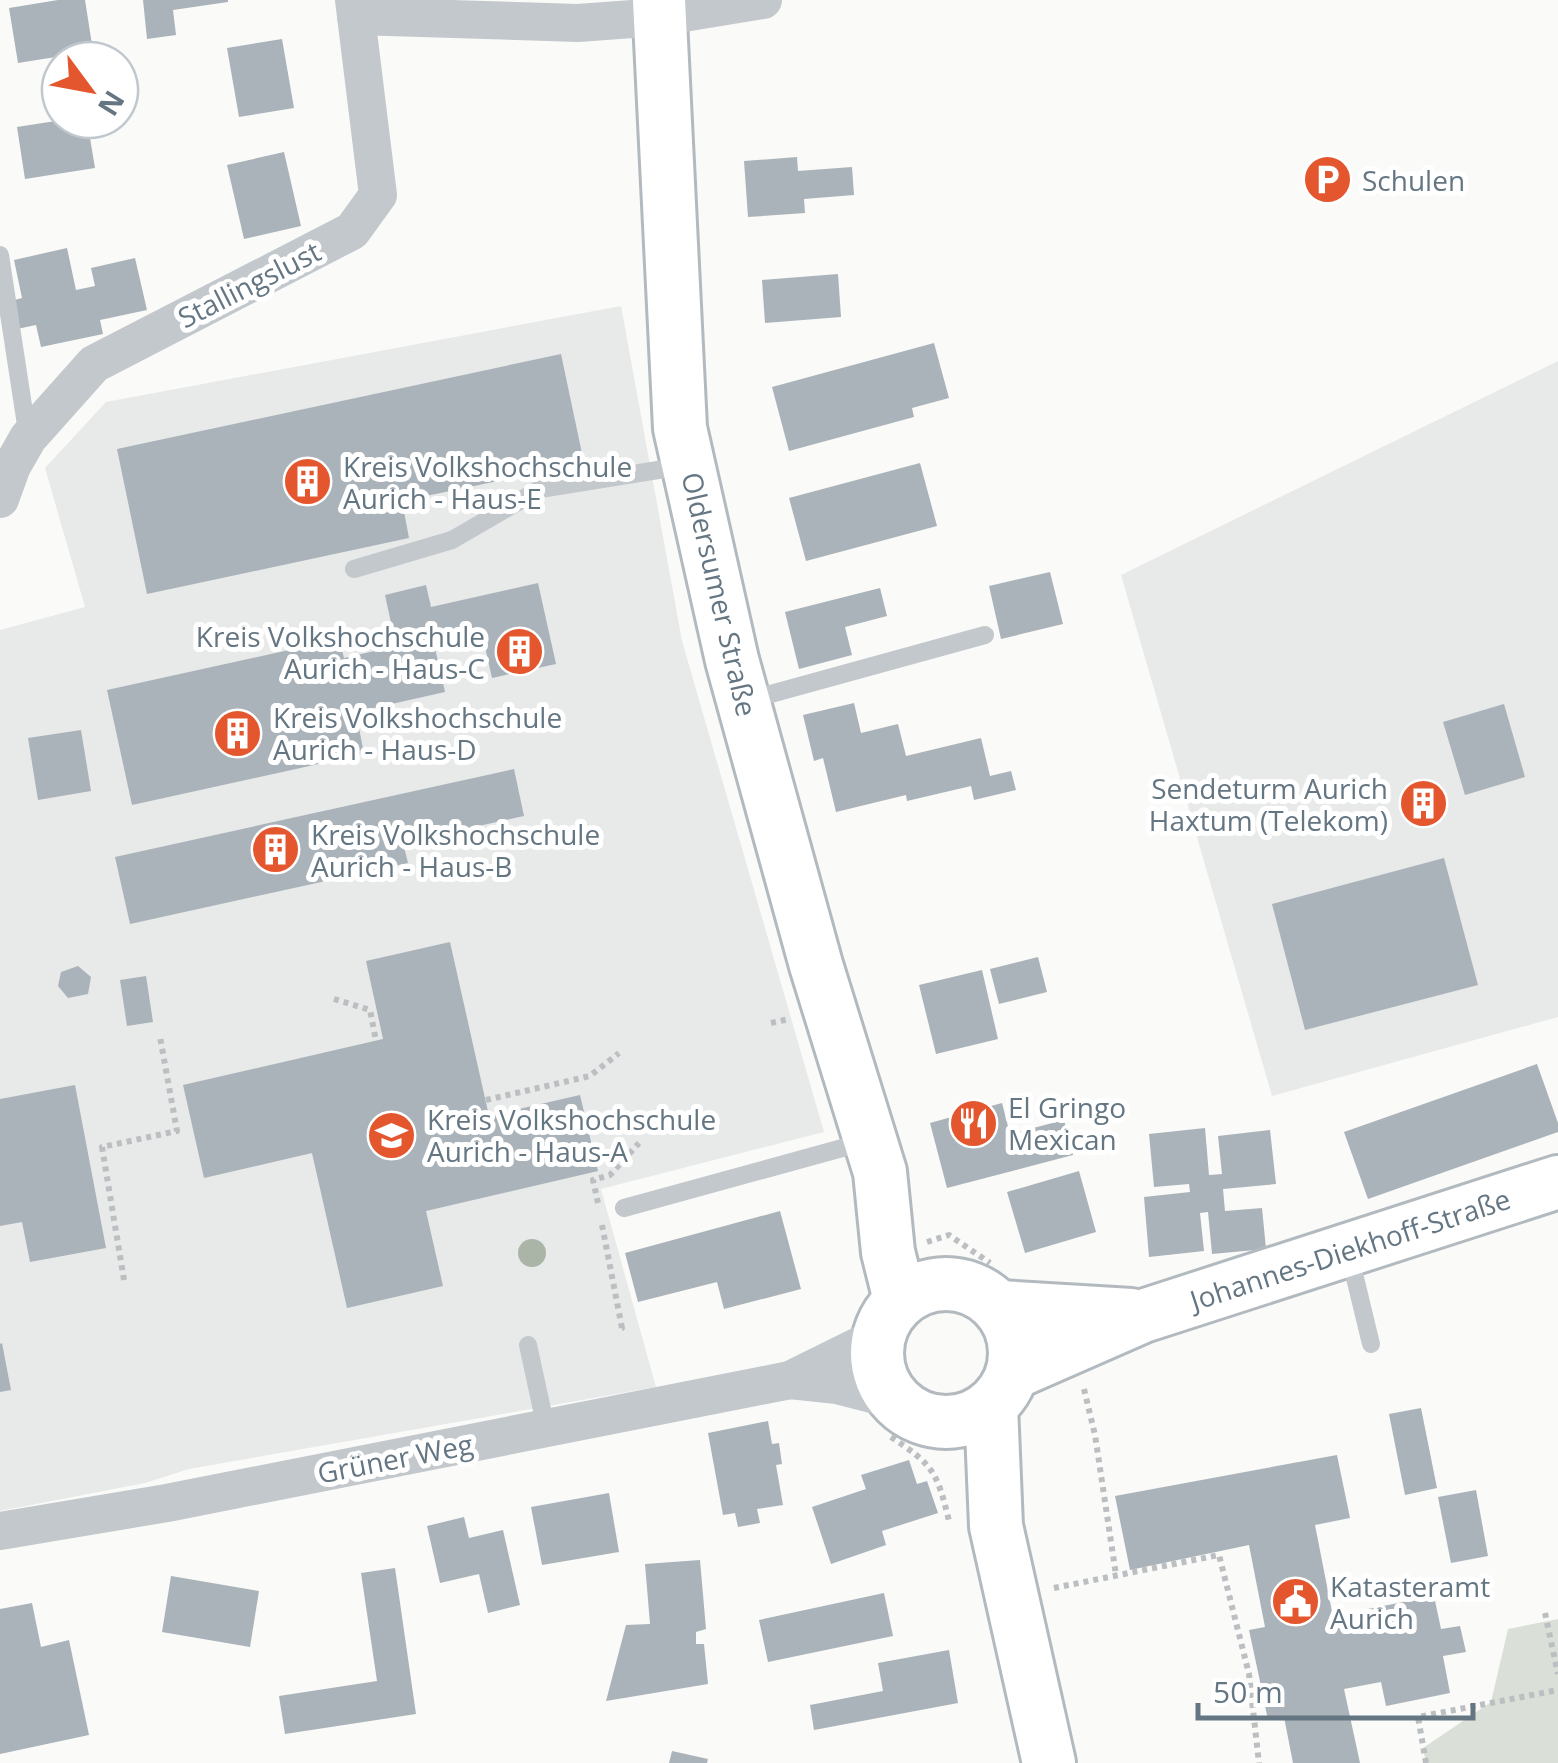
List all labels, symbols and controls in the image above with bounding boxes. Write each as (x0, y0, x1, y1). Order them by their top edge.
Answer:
north arrow (40, 40, 140, 140)
text: N (90, 84, 134, 123)
parking icon: Schulen (1301, 154, 1353, 206)
place label: Schulen (1362, 161, 1465, 199)
street label: Stallingslust (171, 232, 327, 336)
place label: Kreis Volkshochschule Aurich - Haus-E (343, 447, 632, 517)
building icon: Kreis Volkshochschule Aurich - Haus-E (282, 456, 334, 508)
street label: Oldersumer Straße (673, 468, 767, 720)
place label: Kreis Volkshochschule Aurich - Haus-C (196, 617, 485, 687)
building icon: Kreis Volkshochschule Aurich - Haus-C (494, 626, 546, 678)
place label: Kreis Volkshochschule Aurich - Haus-D (273, 698, 562, 768)
building icon: Kreis Volkshochschule Aurich - Haus-D (212, 707, 264, 759)
place label: Sendeturm Aurich Haxtum (Telekom) (1149, 769, 1388, 839)
building icon: Sendeturm Aurich Haxtum (Telekom) (1397, 778, 1449, 830)
place label: Kreis Volkshochschule Aurich - Haus-B (311, 815, 600, 885)
building icon: Kreis Volkshochschule Aurich - Haus-B (250, 824, 302, 876)
place label: El Gringo Mexican (1008, 1088, 1126, 1158)
restaurant icon: El Gringo Mexican (947, 1097, 999, 1149)
place label: Kreis Volkshochschule Aurich - Haus-A (427, 1100, 716, 1170)
school or university icon: Kreis Volkshochschule Aurich - Haus-A (366, 1109, 418, 1161)
street label: Johannes-Diekhoff-Straße (1182, 1179, 1515, 1320)
street label: Grüner Weg (314, 1424, 476, 1492)
place label: Katasteramt Aurich (1330, 1567, 1490, 1637)
public building icon: Katasteramt Aurich (1269, 1576, 1321, 1628)
scale bar (1198, 1658, 1473, 1720)
text: 50 m (1213, 1671, 1283, 1712)

